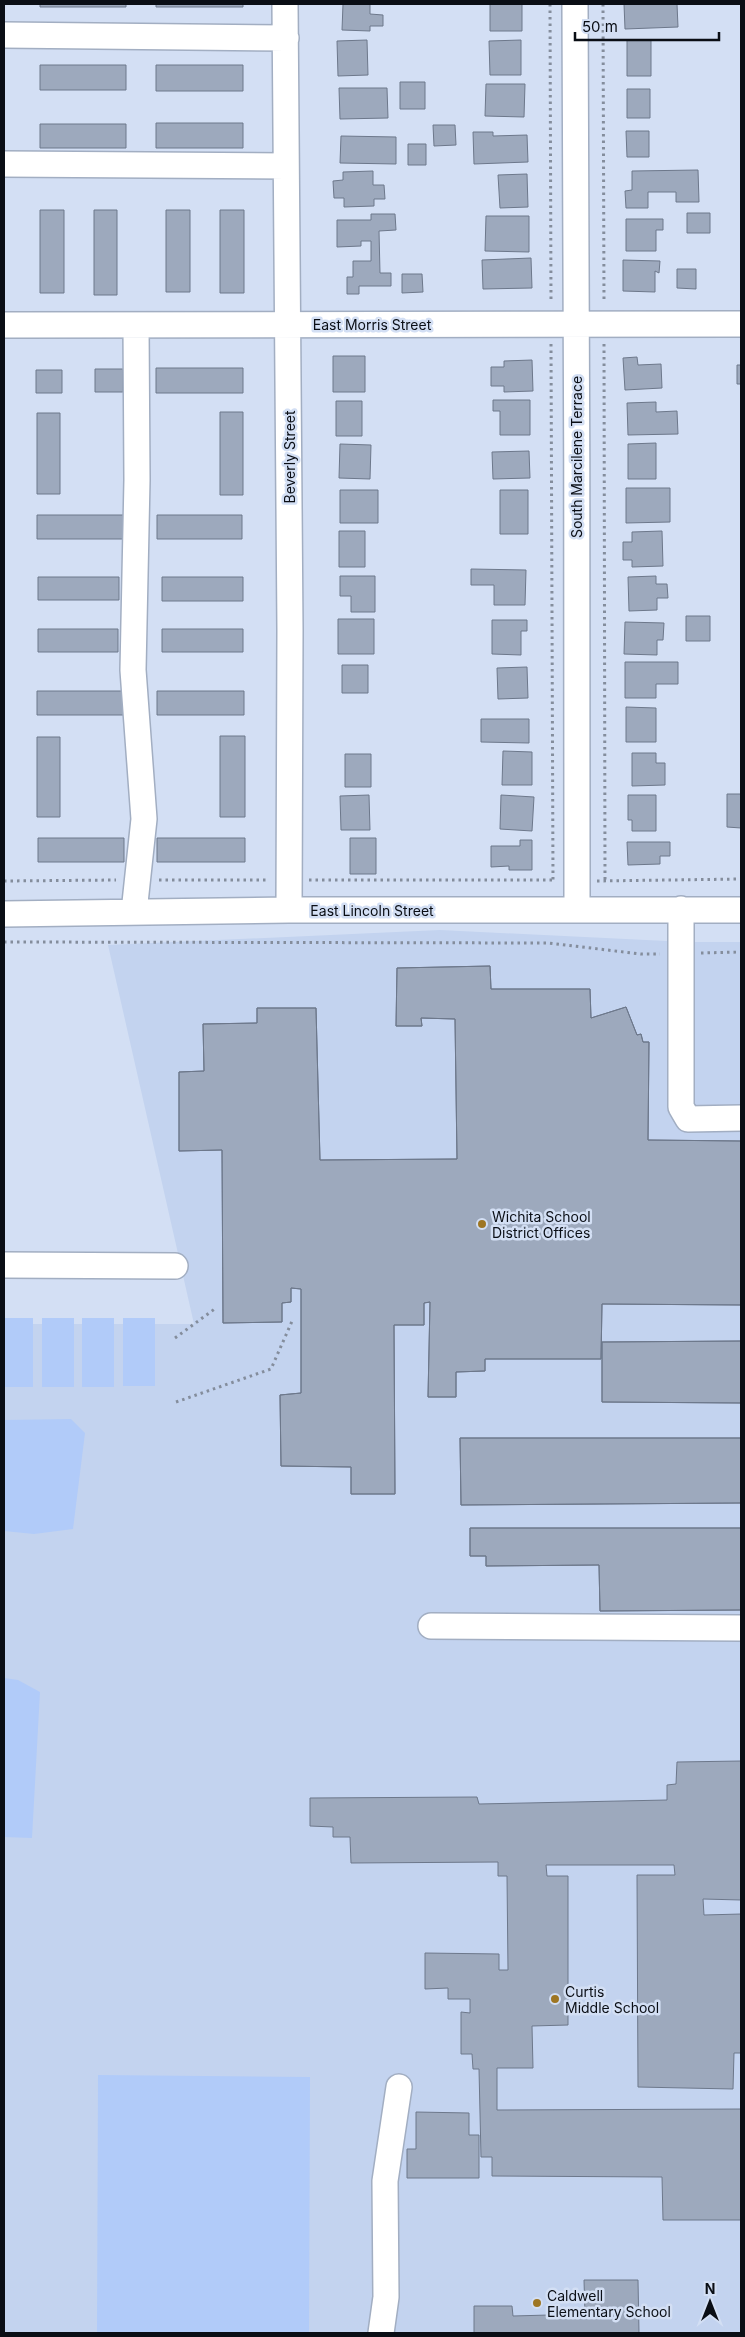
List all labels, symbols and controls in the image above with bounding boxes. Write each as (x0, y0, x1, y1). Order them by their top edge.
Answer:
scale bar (575, 10, 719, 42)
text: 50 m (582, 17, 618, 36)
street label: East Morris Street (313, 316, 432, 333)
street label: South Marcilene Terrace (568, 376, 585, 538)
street label: Beverly Street (281, 410, 298, 504)
street label: East Lincoln Street (310, 902, 434, 919)
place label: Wichita School District Offices (492, 1208, 591, 1241)
marker: Wichita School District Offices (476, 1218, 488, 1230)
place label: Curtis Middle School (565, 1983, 659, 2016)
marker: Curtis Middle School (549, 1993, 561, 2005)
north arrow (685, 2277, 735, 2327)
text: N (705, 2280, 715, 2297)
place label: Caldwell Elementary School (547, 2287, 671, 2320)
marker: Caldwell Elementary School (531, 2297, 543, 2309)

